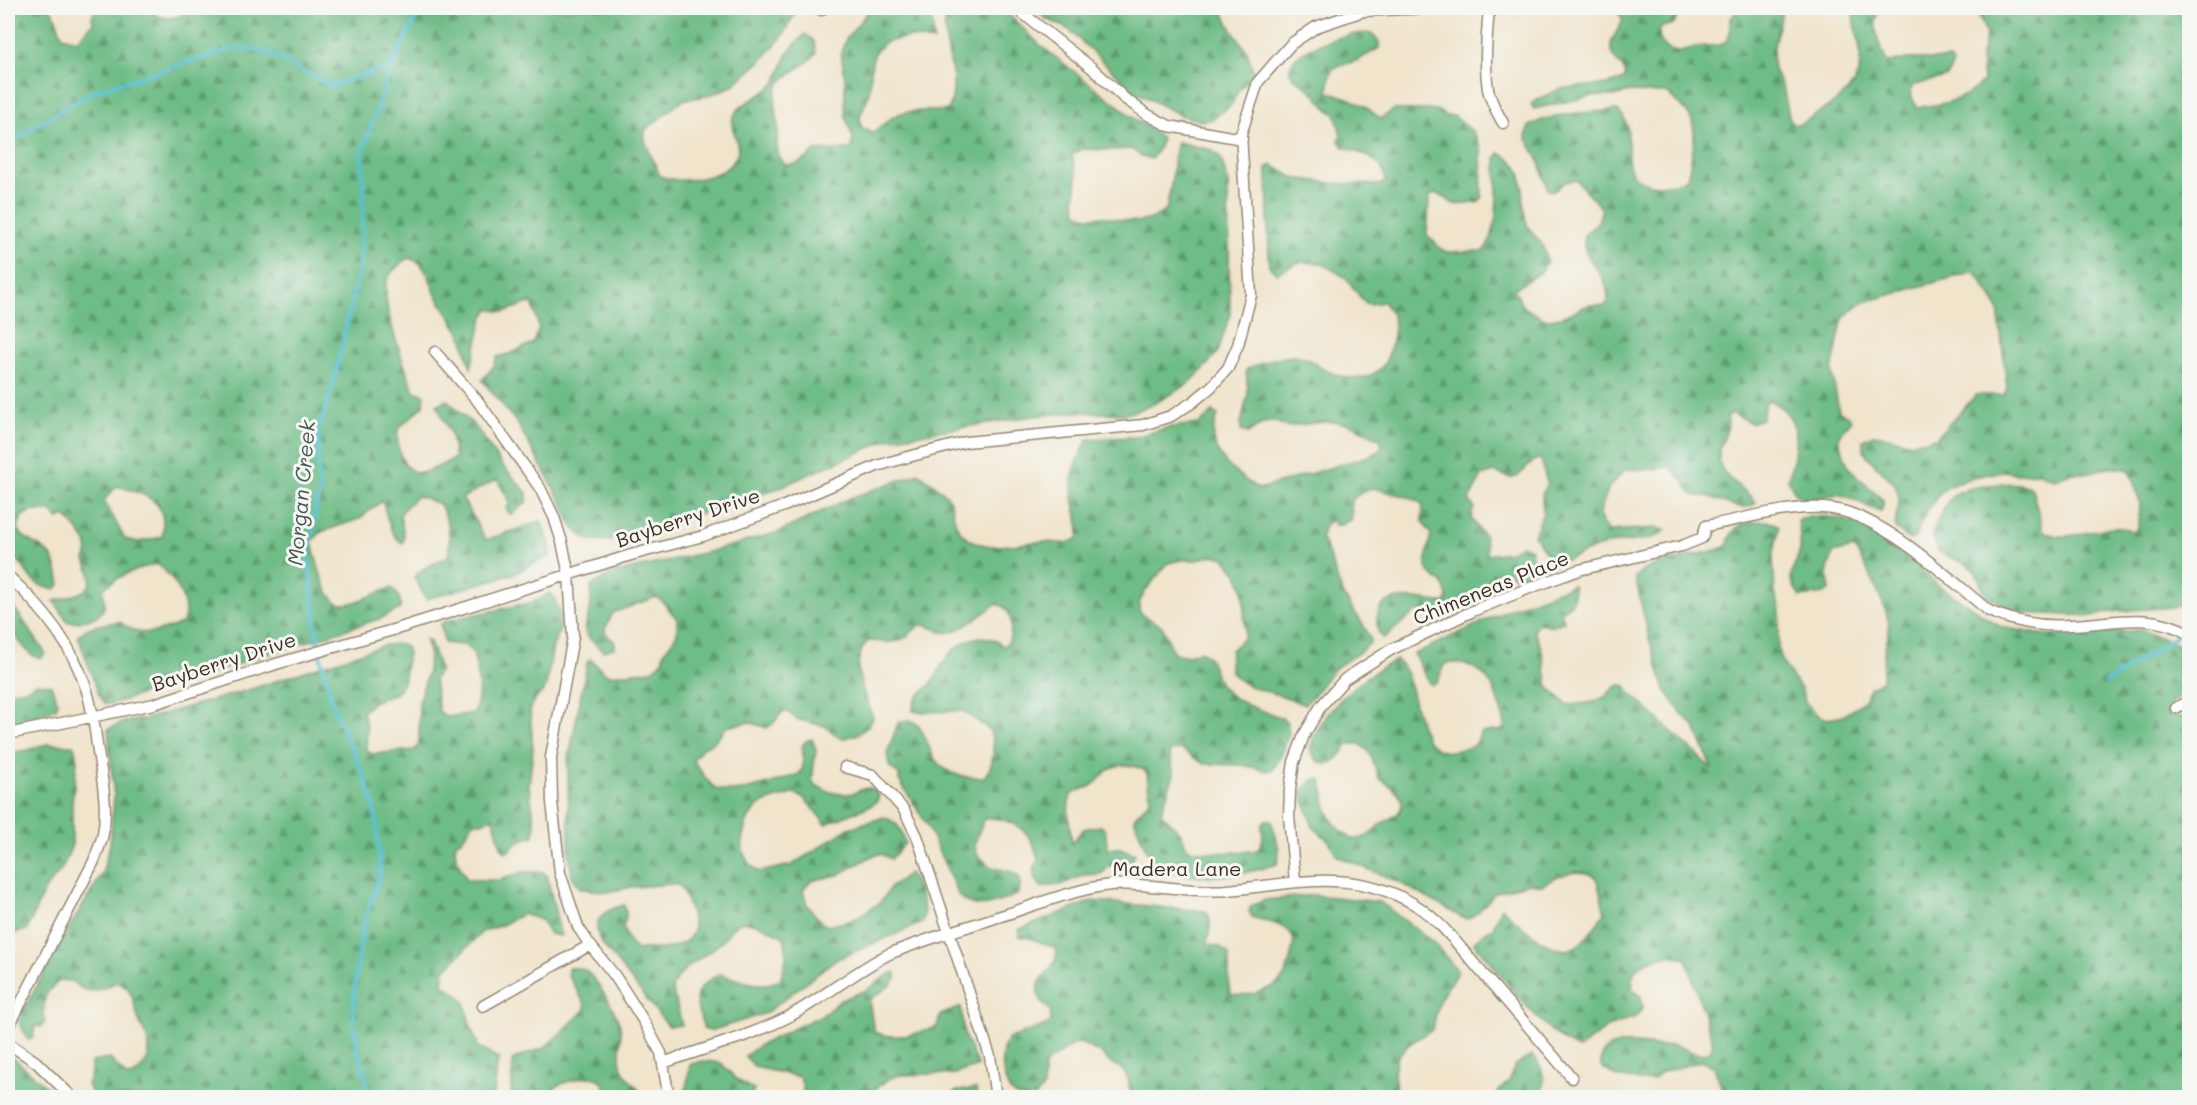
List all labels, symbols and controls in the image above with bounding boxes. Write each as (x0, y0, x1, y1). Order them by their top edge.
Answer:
water label: Morgan Creek (281, 418, 320, 567)
street label: Bayberry Drive (612, 481, 763, 553)
street label: Chimeneas Place (1409, 544, 1572, 630)
street label: Bayberry Drive (148, 625, 299, 697)
street label: Madera Lane (1113, 855, 1241, 881)

